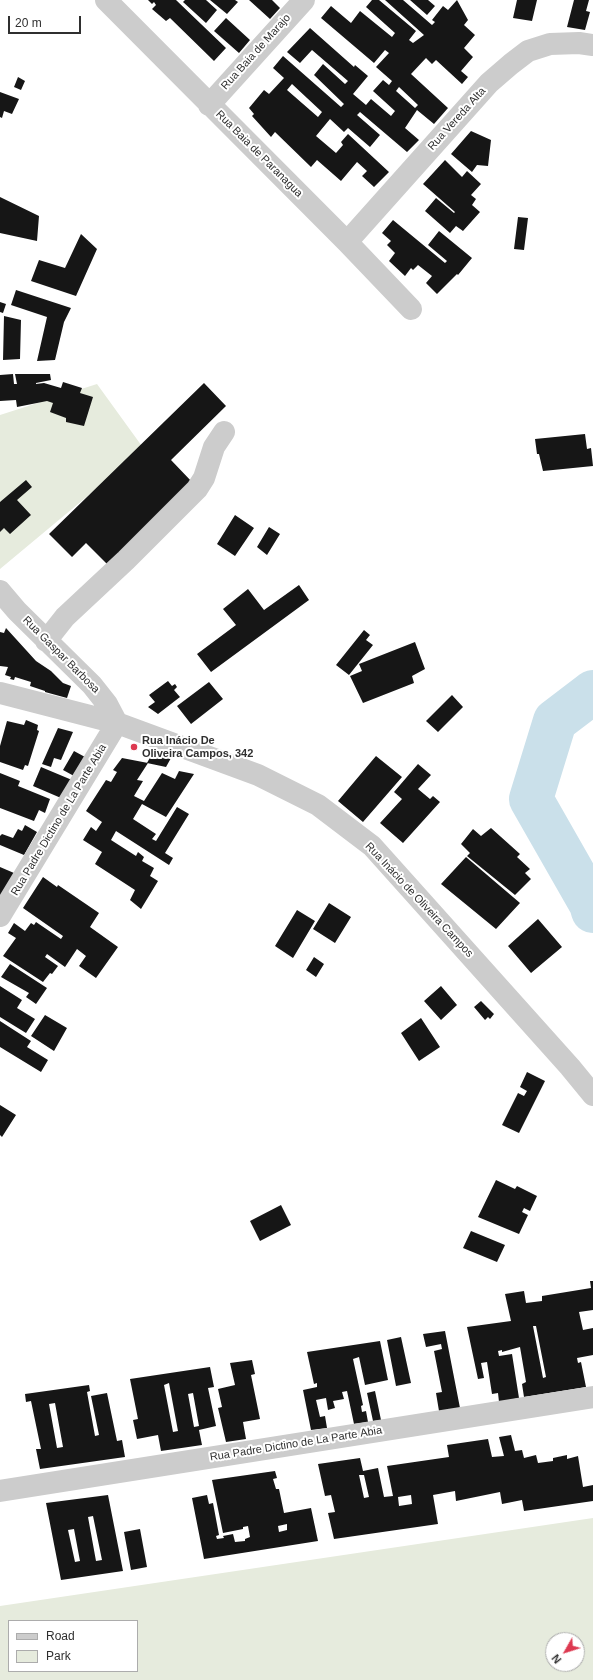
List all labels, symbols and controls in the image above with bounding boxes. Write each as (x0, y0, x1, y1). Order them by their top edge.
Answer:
scale bar (10, 8, 83, 34)
street label: Rua Baia de Marajo (219, 11, 293, 93)
text: 20 m (15, 16, 42, 30)
street label: Rua Vereda Alta (425, 85, 489, 153)
street label: Rua Baia de Paranagua (213, 108, 305, 200)
street label: Rua Gaspar Barbosa (20, 614, 102, 696)
place label: Rua Inácio De Oliveira Campos, 342 (142, 734, 253, 760)
street label: Rua Padre Dictino de La Parte Abia (8, 742, 110, 898)
marker: Rua Inácio De Oliveira Campos, 342 (129, 742, 139, 752)
street label: Rua Inácio de Oliveira Campos (362, 840, 476, 960)
street label: Rua Padre Dictino de La Parte Abia (209, 1424, 383, 1464)
legend (8, 1620, 138, 1672)
text: Road (46, 1629, 75, 1643)
north arrow (545, 1632, 585, 1672)
text: Park (46, 1649, 71, 1663)
text: N (549, 1652, 564, 1666)

